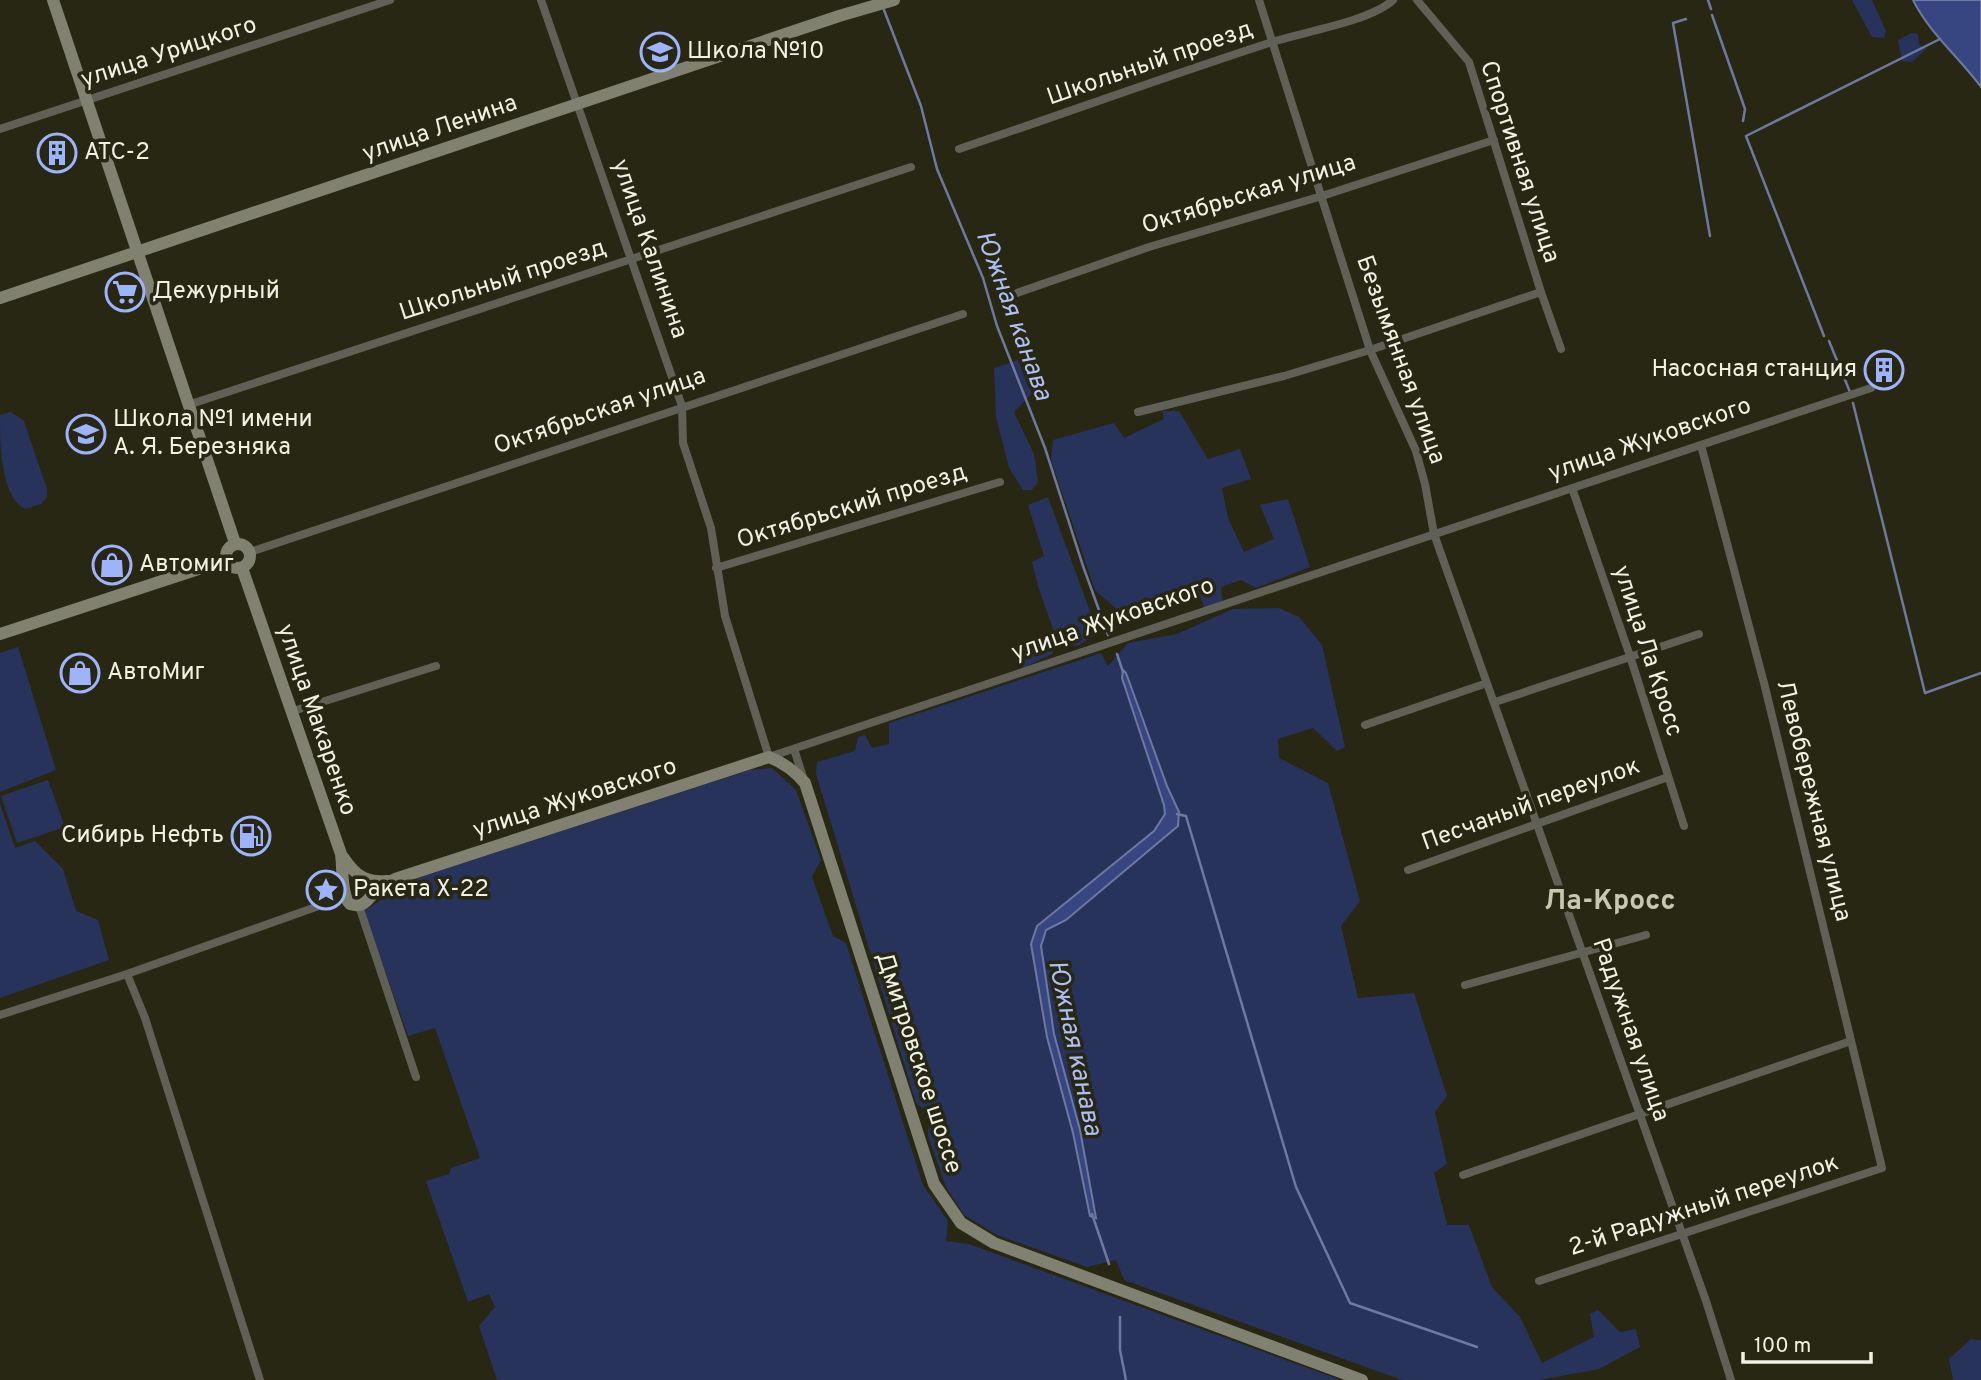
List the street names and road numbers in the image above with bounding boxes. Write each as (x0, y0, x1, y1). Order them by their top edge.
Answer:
street label: улица Урицкого (77, 10, 261, 96)
street label: Школьный проезд (1043, 15, 1257, 113)
street label: Спортивная улица (1472, 57, 1566, 267)
street label: улица Ленина (359, 88, 521, 170)
street label: Октябрьская улица (1138, 148, 1360, 242)
street label: улица Калинина (604, 155, 694, 343)
street label: Школьный проезд (396, 233, 610, 329)
street label: Безымянная улица (1348, 252, 1452, 468)
street label: Октябрьская улица (490, 362, 710, 462)
street label: улица Жуковского (1545, 391, 1755, 489)
street label: Октябрьский проезд (733, 458, 971, 556)
street label: улица Ла Кросс (1605, 562, 1689, 740)
street label: улица Жуковского (1008, 571, 1218, 669)
street label: улица Макаренко (269, 620, 363, 820)
street label: Левобережная улица (1768, 677, 1858, 925)
street label: улица Жуковского (469, 752, 681, 846)
street label: Песчаный переулок (1418, 752, 1644, 858)
street label: Радужная улица (1585, 934, 1675, 1126)
street label: Дмитровское шоссе (868, 949, 968, 1177)
street label: 2-й Радужный переулок (1565, 1148, 1843, 1264)

